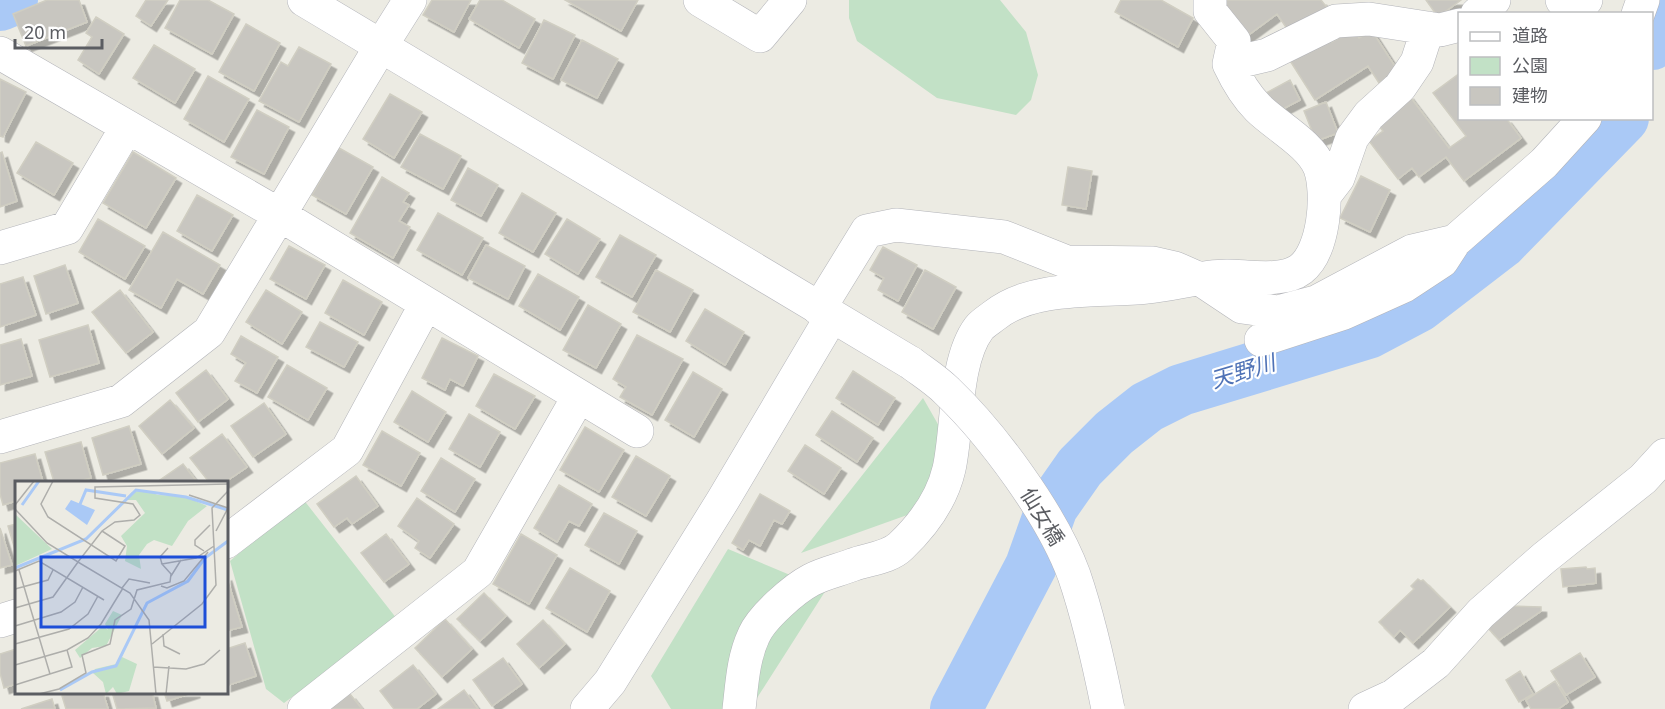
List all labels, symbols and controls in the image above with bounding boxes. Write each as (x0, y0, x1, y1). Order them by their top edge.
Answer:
scale bar (15, 12, 102, 50)
legend (1458, 12, 1653, 120)
text: 20 m (24, 20, 66, 44)
text: 道路 (1512, 23, 1548, 47)
text: 公園 (1512, 53, 1548, 77)
text: 建物 (1512, 83, 1548, 107)
water label: 天野川 (1207, 345, 1281, 394)
inset map (15, 481, 228, 694)
street label: 仙女橋 (1015, 482, 1071, 551)

